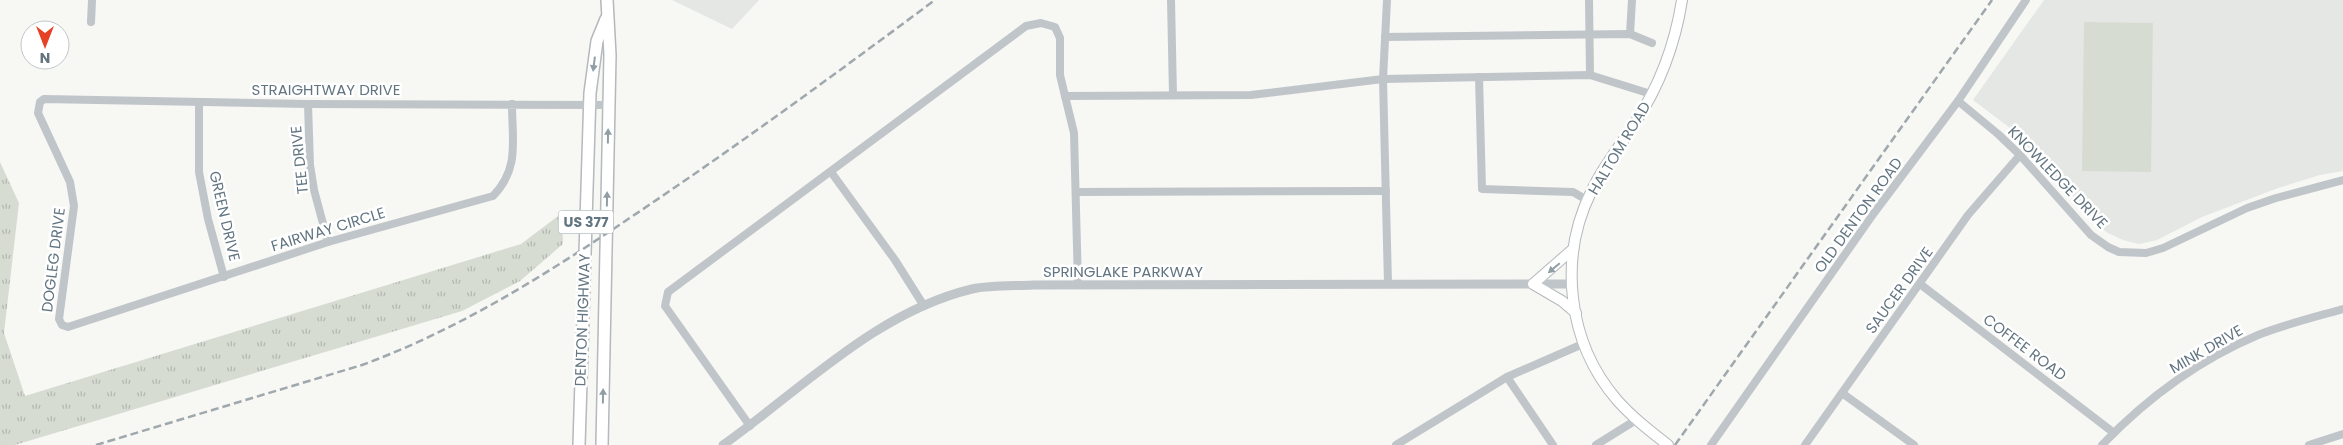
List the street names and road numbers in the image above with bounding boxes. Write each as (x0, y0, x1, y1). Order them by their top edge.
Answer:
street label: STRAIGHTWAY DRIVE (252, 79, 400, 100)
street label: HALTOM ROAD (1583, 97, 1655, 199)
street label: KNOWLEDGE DRIVE (2003, 121, 2113, 233)
street label: TEE DRIVE (285, 125, 313, 195)
street label: OLD DENTON ROAD (1809, 153, 1907, 277)
street label: GREEN DRIVE (204, 169, 246, 263)
street label: FAIRWAY CIRCLE (268, 202, 388, 256)
street label: DOGLEG DRIVE (36, 207, 70, 313)
road number: US 377 (558, 210, 614, 233)
street label: SAUCER DRIVE (1860, 242, 1938, 338)
street label: DENTON HIGHWAY (569, 253, 595, 387)
street label: SPRINGLAKE PARKWAY (1043, 261, 1203, 282)
street label: COFFEE ROAD (1979, 309, 2071, 385)
street label: MINK DRIVE (2166, 320, 2246, 378)

